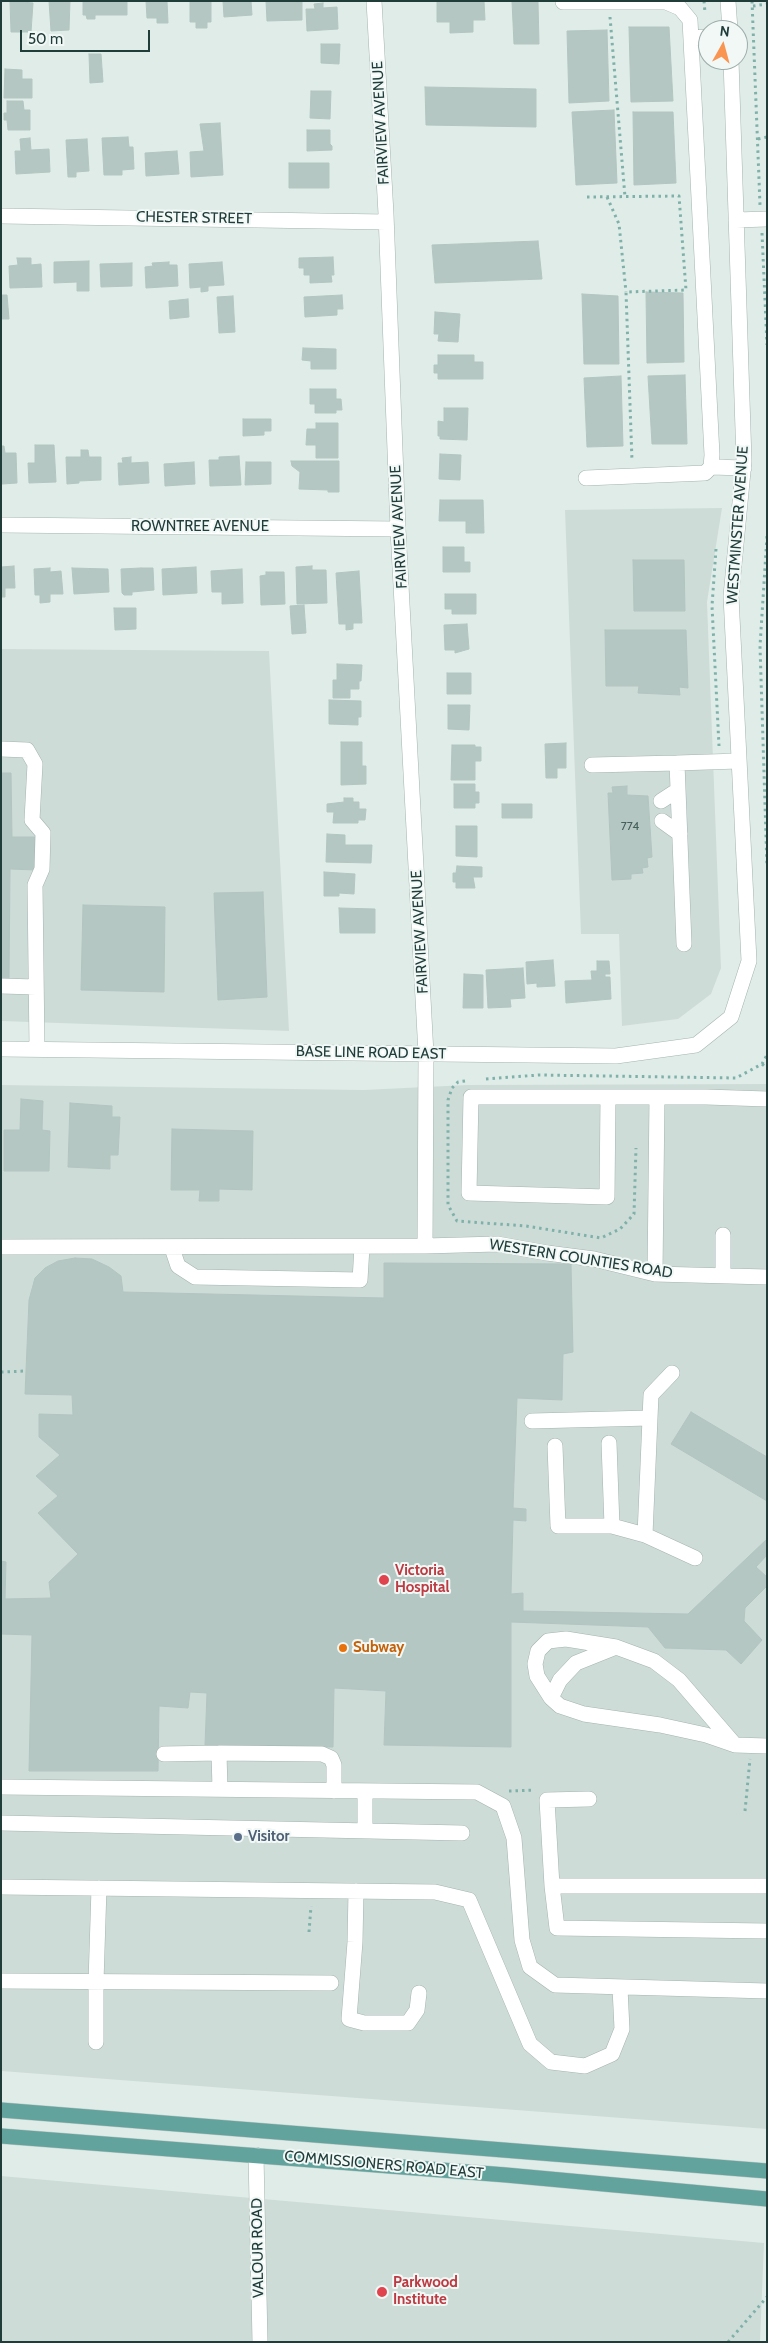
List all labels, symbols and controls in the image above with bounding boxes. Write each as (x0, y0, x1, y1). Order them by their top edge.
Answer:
scale bar (22, 20, 152, 52)
north arrow (698, 20, 748, 70)
text: N (719, 22, 731, 41)
text: 50 m (28, 30, 63, 48)
street label: FAIRVIEW AVENUE (369, 61, 393, 185)
street label: CHESTER STREET (136, 208, 252, 228)
street label: WESTMINSTER AVENUE (723, 445, 753, 605)
street label: FAIRVIEW AVENUE (387, 465, 411, 589)
street label: ROWNTREE AVENUE (131, 518, 269, 536)
house number: 774 (621, 819, 639, 833)
street label: FAIRVIEW AVENUE (408, 870, 432, 994)
street label: BASE LINE ROAD EAST (296, 1043, 446, 1063)
street label: WESTERN COUNTIES ROAD (488, 1236, 674, 1282)
place label: Victoria Hospital (395, 1562, 449, 1597)
marker: Victoria Hospital (377, 1573, 391, 1587)
place label: Subway (353, 1639, 404, 1657)
marker: Subway (337, 1642, 349, 1654)
place label: Visitor (248, 1828, 289, 1846)
marker: Visitor (232, 1831, 244, 1843)
street label: COMMISSIONERS ROAD EAST (284, 2147, 484, 2183)
street label: VALOUR ROAD (248, 2198, 268, 2298)
place label: Parkwood Institute (393, 2274, 458, 2309)
marker: Parkwood Institute (375, 2285, 389, 2299)

